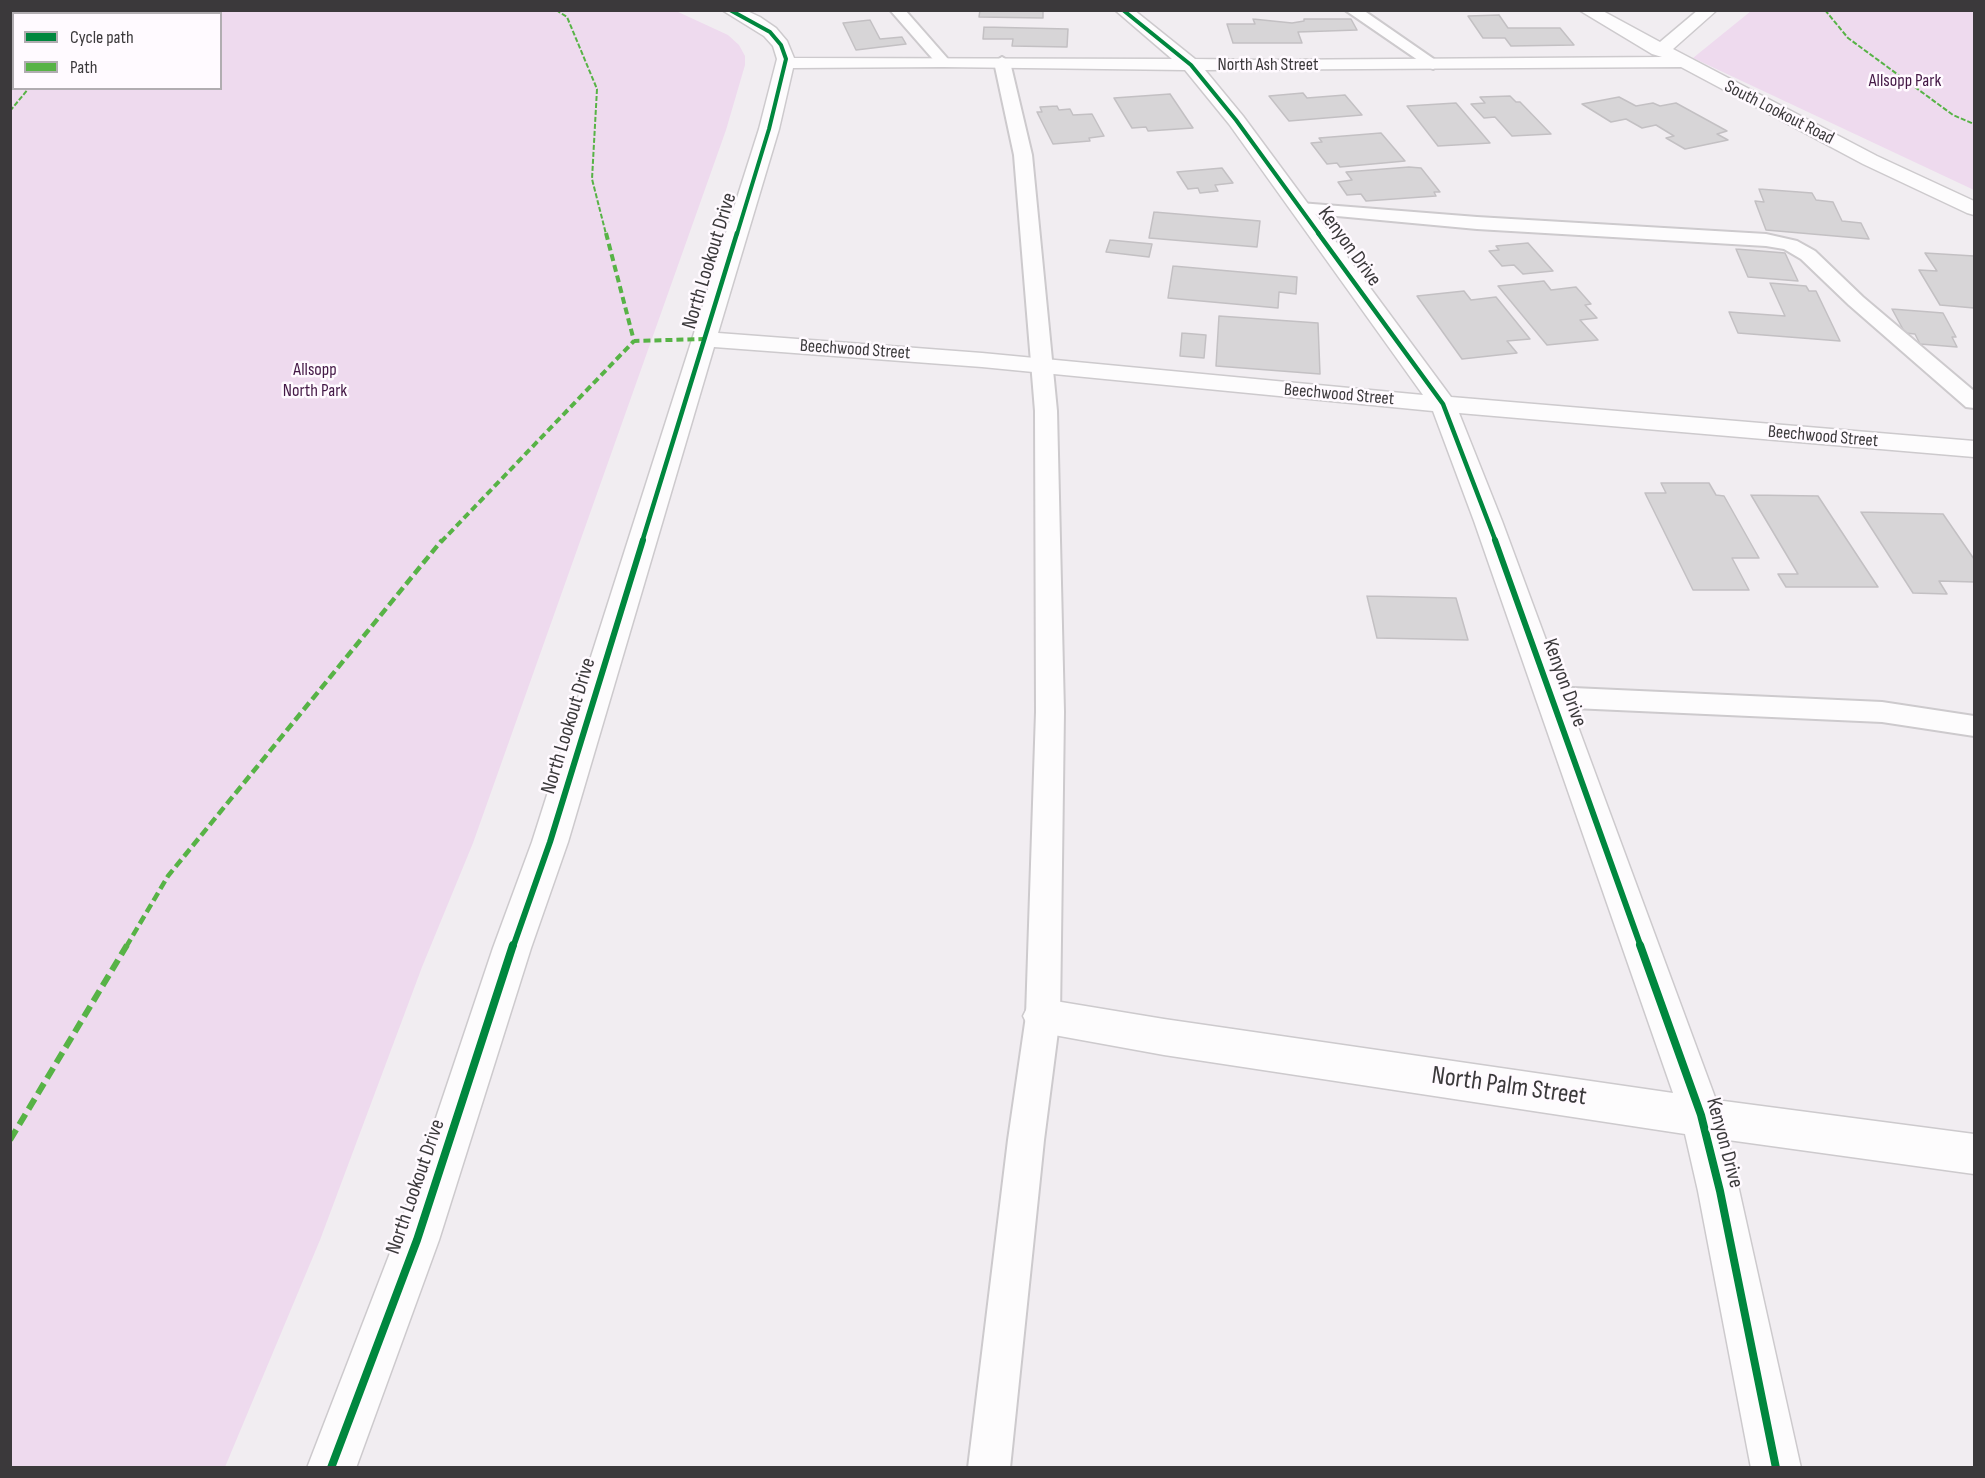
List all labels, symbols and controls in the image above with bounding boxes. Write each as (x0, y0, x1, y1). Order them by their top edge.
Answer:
legend (12, 12, 222, 90)
text: Cycle path (70, 27, 134, 48)
street label: North Ash Street (1218, 54, 1318, 76)
text: Path (70, 57, 98, 78)
park label: Allsopp Park (1869, 70, 1941, 92)
street label: South Lookout Road (1721, 76, 1837, 150)
street label: North Lookout Drive (677, 190, 743, 332)
street label: Kenyon Drive (1312, 202, 1386, 292)
street label: Beechwood Street (799, 335, 911, 365)
park label: Allsopp North Park (283, 359, 347, 401)
street label: Beechwood Street (1283, 379, 1395, 411)
street label: Beechwood Street (1767, 421, 1879, 453)
street label: Kenyon Drive (1536, 635, 1592, 731)
street label: North Lookout Drive (536, 655, 602, 797)
street label: North Palm Street (1429, 1061, 1589, 1113)
street label: Kenyon Drive (1700, 1095, 1748, 1191)
street label: North Lookout Drive (381, 1116, 451, 1258)

